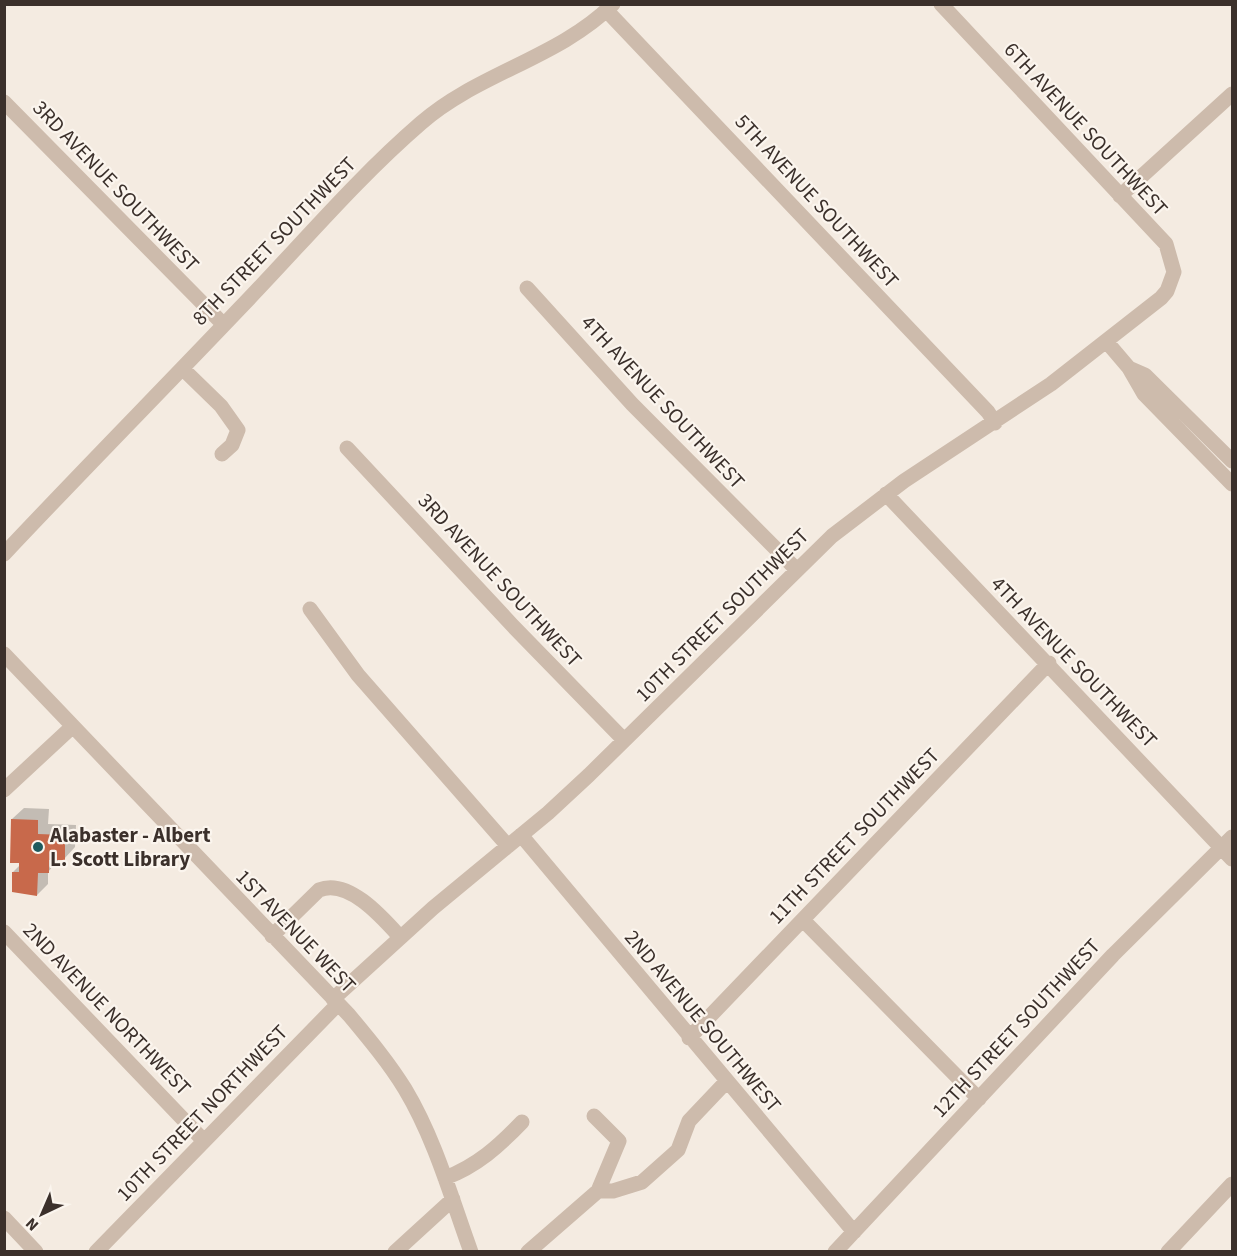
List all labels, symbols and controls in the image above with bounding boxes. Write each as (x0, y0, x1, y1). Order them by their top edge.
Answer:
street label: 6TH AVENUE SOUTHWEST (997, 35, 1175, 223)
street label: 3RD AVENUE SOUTHWEST (26, 94, 206, 278)
street label: 5TH AVENUE SOUTHWEST (728, 107, 906, 295)
street label: 8TH STREET SOUTHWEST (185, 150, 363, 332)
street label: 4TH AVENUE SOUTHWEST (574, 308, 752, 496)
street label: 3RD AVENUE SOUTHWEST (411, 486, 589, 674)
street label: 10TH STREET SOUTHWEST (628, 521, 816, 709)
street label: 4TH AVENUE SOUTHWEST (984, 569, 1164, 755)
street label: 11TH STREET SOUTHWEST (762, 741, 946, 931)
place label: Alabaster - Albert L. Scott Library (49, 820, 210, 874)
marker: Alabaster - Albert L. Scott Library (31, 840, 45, 854)
street label: 1ST AVENUE WEST (229, 862, 363, 1000)
street label: 2ND AVENUE NORTHWEST (16, 916, 198, 1102)
street label: 2ND AVENUE SOUTHWEST (618, 923, 788, 1119)
street label: 12TH STREET SOUTHWEST (925, 932, 1107, 1124)
street label: 10TH STREET NORTHWEST (109, 1018, 295, 1208)
north arrow (12, 1184, 72, 1244)
text: N (21, 1212, 44, 1236)

